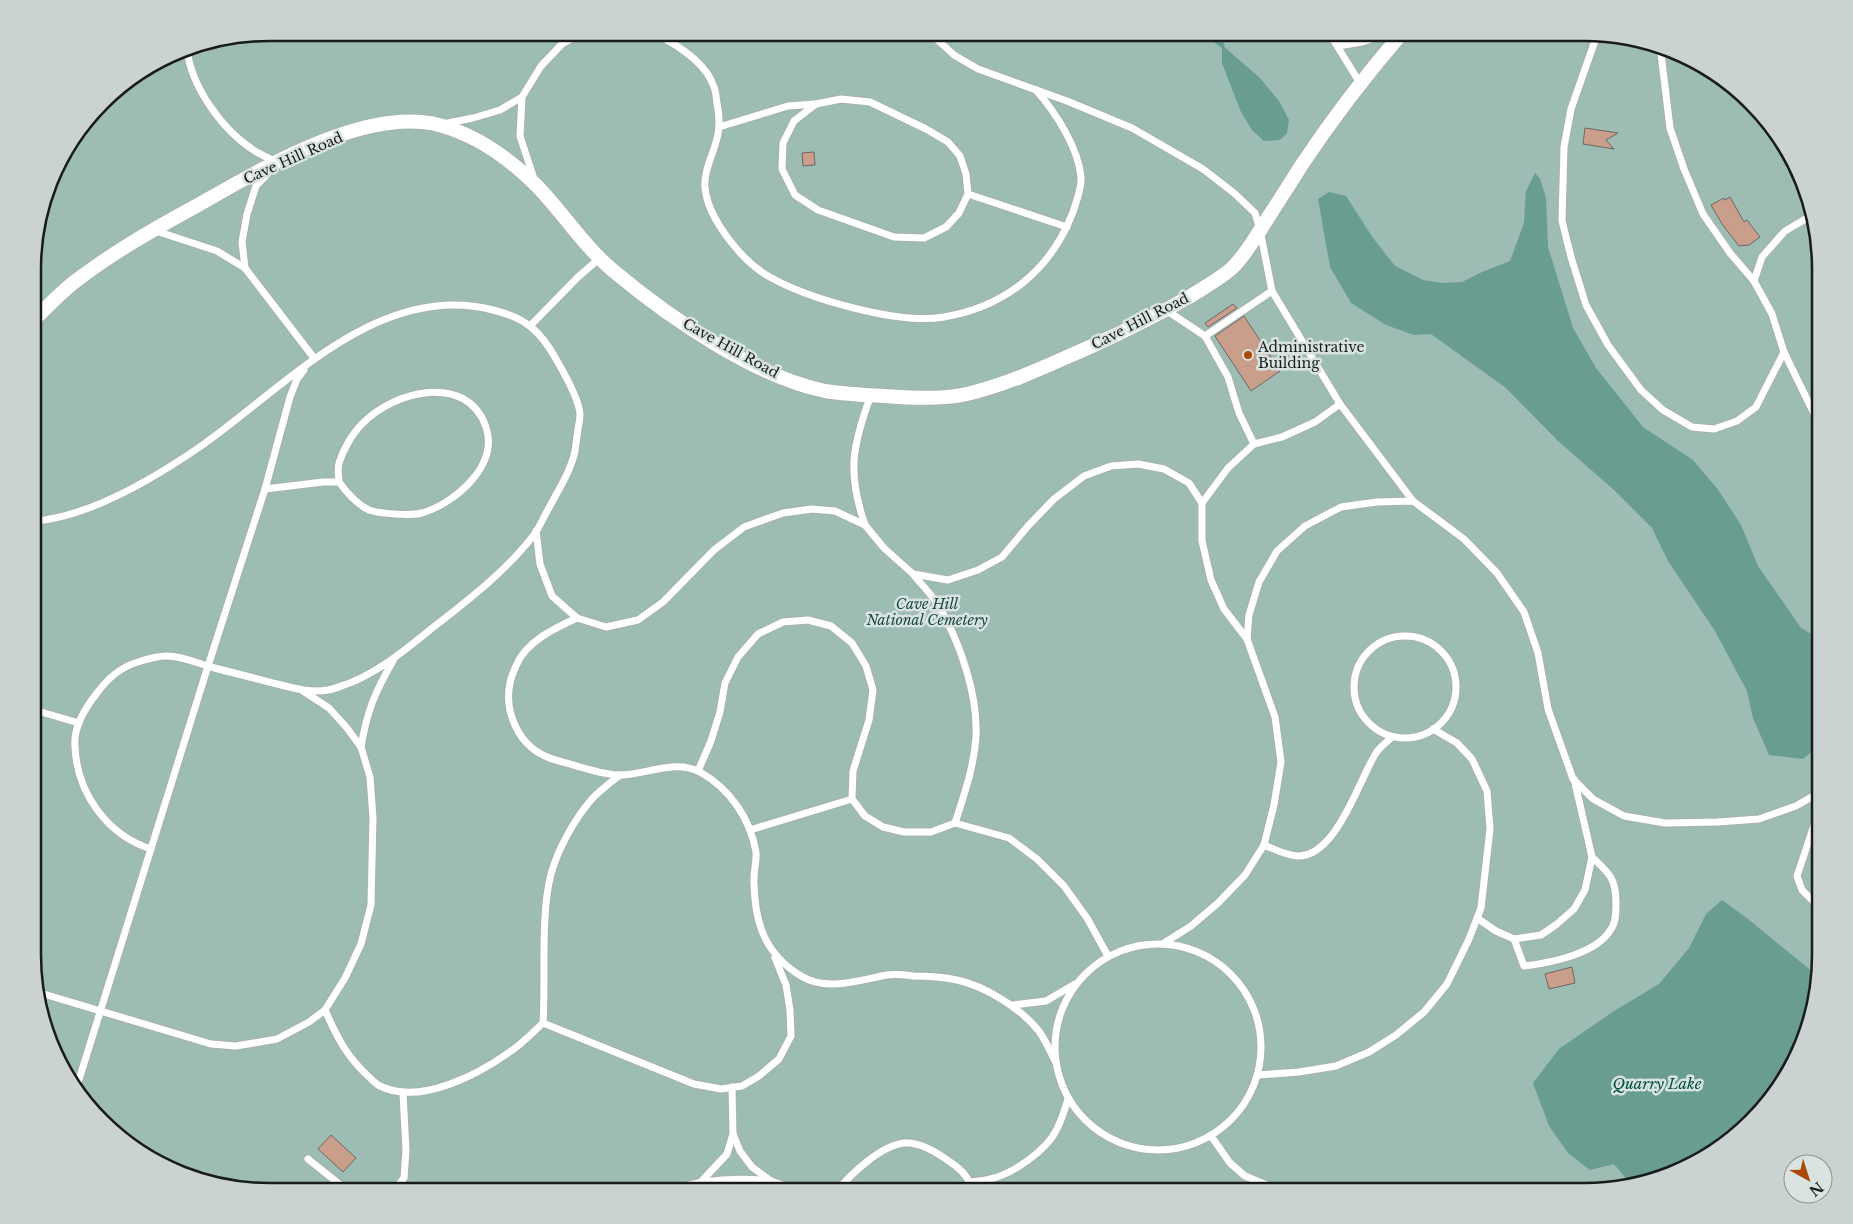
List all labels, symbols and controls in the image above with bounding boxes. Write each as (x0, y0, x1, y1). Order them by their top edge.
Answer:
street label: Cave Hill Road (240, 128, 346, 188)
street label: Cave Hill Road (1088, 288, 1192, 353)
street label: Cave Hill Road (680, 314, 783, 382)
place label: Administrative Building (1257, 338, 1365, 372)
marker: Administrative Building (1242, 349, 1254, 361)
park label: Cave Hill National Cemetery (865, 595, 988, 629)
water label: Quarry Lake (1612, 1074, 1702, 1093)
north arrow (1783, 1154, 1833, 1204)
text: N (1805, 1178, 1827, 1200)

